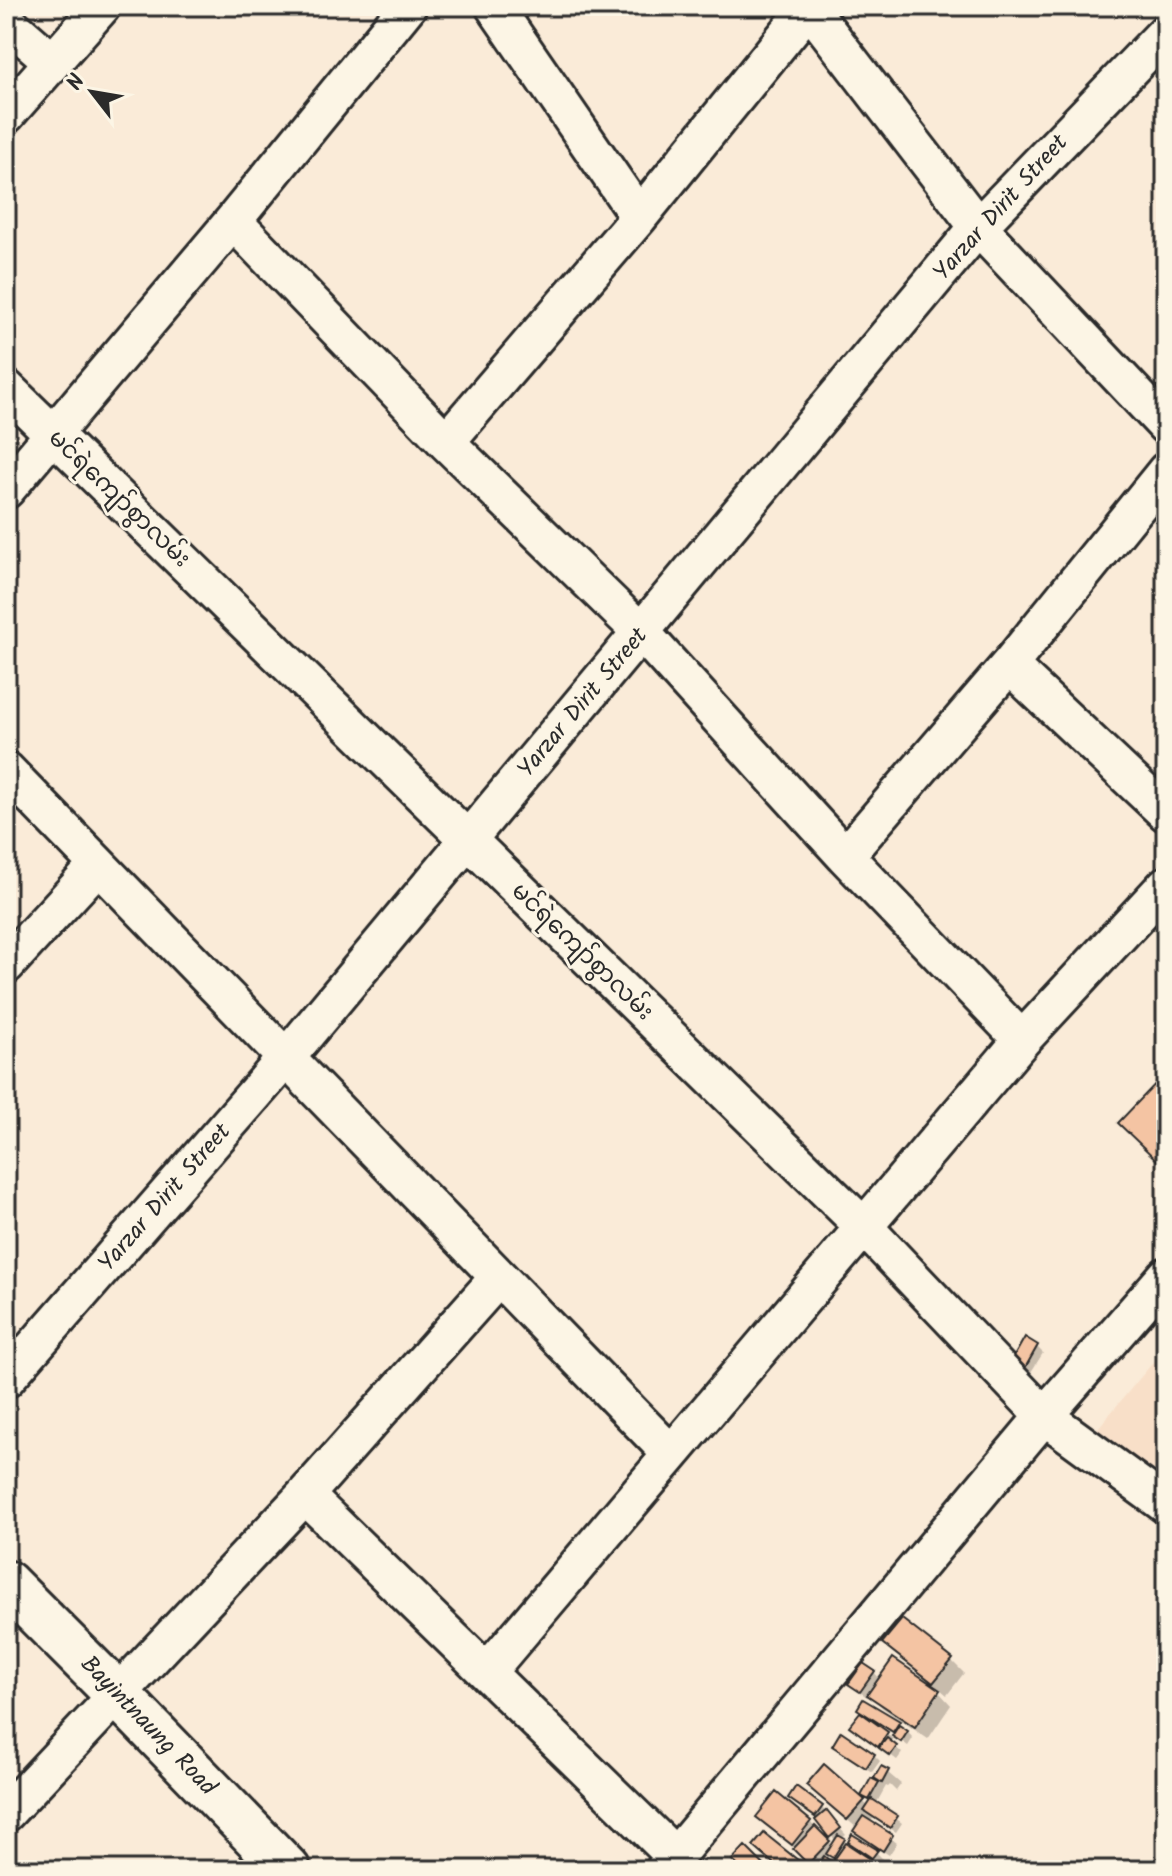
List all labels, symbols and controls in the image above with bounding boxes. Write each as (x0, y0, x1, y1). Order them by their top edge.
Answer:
north arrow (52, 52, 132, 132)
text: N (58, 68, 96, 98)
street label: Yarzar Dirit Street (924, 125, 1079, 291)
street label: မင်ရဲကျော်စွာလမ်း (39, 420, 199, 578)
street label: Yarzar Dirit Street (508, 618, 658, 787)
street label: မင်ရဲကျော်စွာလမ်း (502, 873, 662, 1031)
street label: Yarzar Dirit Street (89, 1114, 242, 1281)
street label: Bayintnaung Road (70, 1647, 226, 1806)

